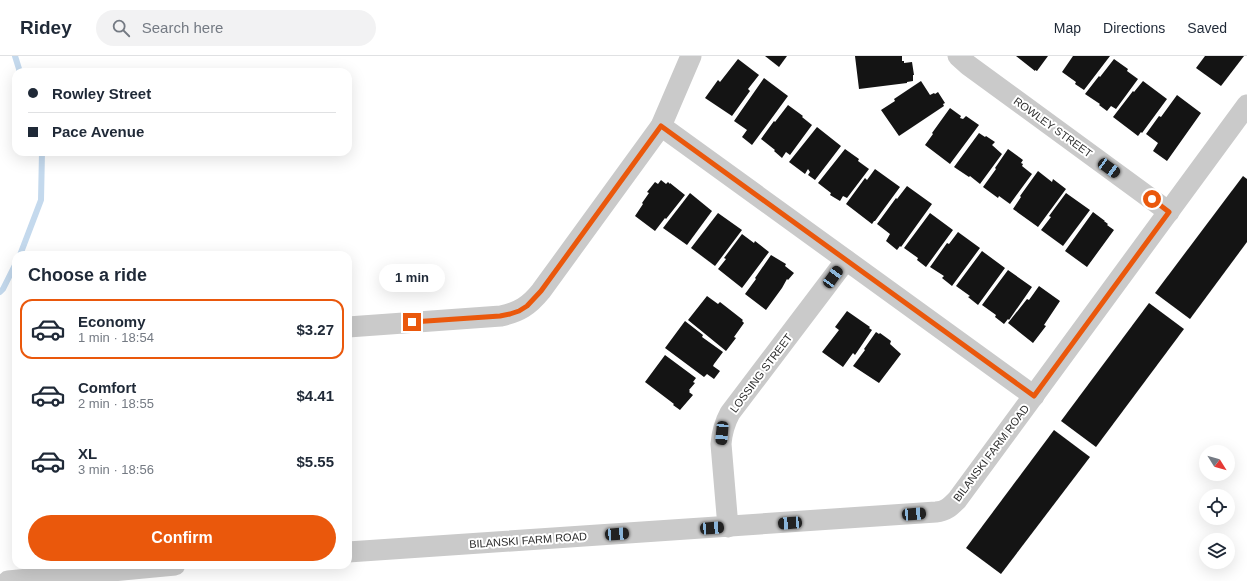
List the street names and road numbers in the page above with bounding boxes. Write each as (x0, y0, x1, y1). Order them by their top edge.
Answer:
street label: ROWLEY STREET (1011, 95, 1095, 160)
street label: LOSSING STREET (728, 331, 795, 415)
street label: BILANSKI FARM ROAD (951, 402, 1031, 504)
street label: BILANSKI FARM ROAD (469, 530, 587, 550)

